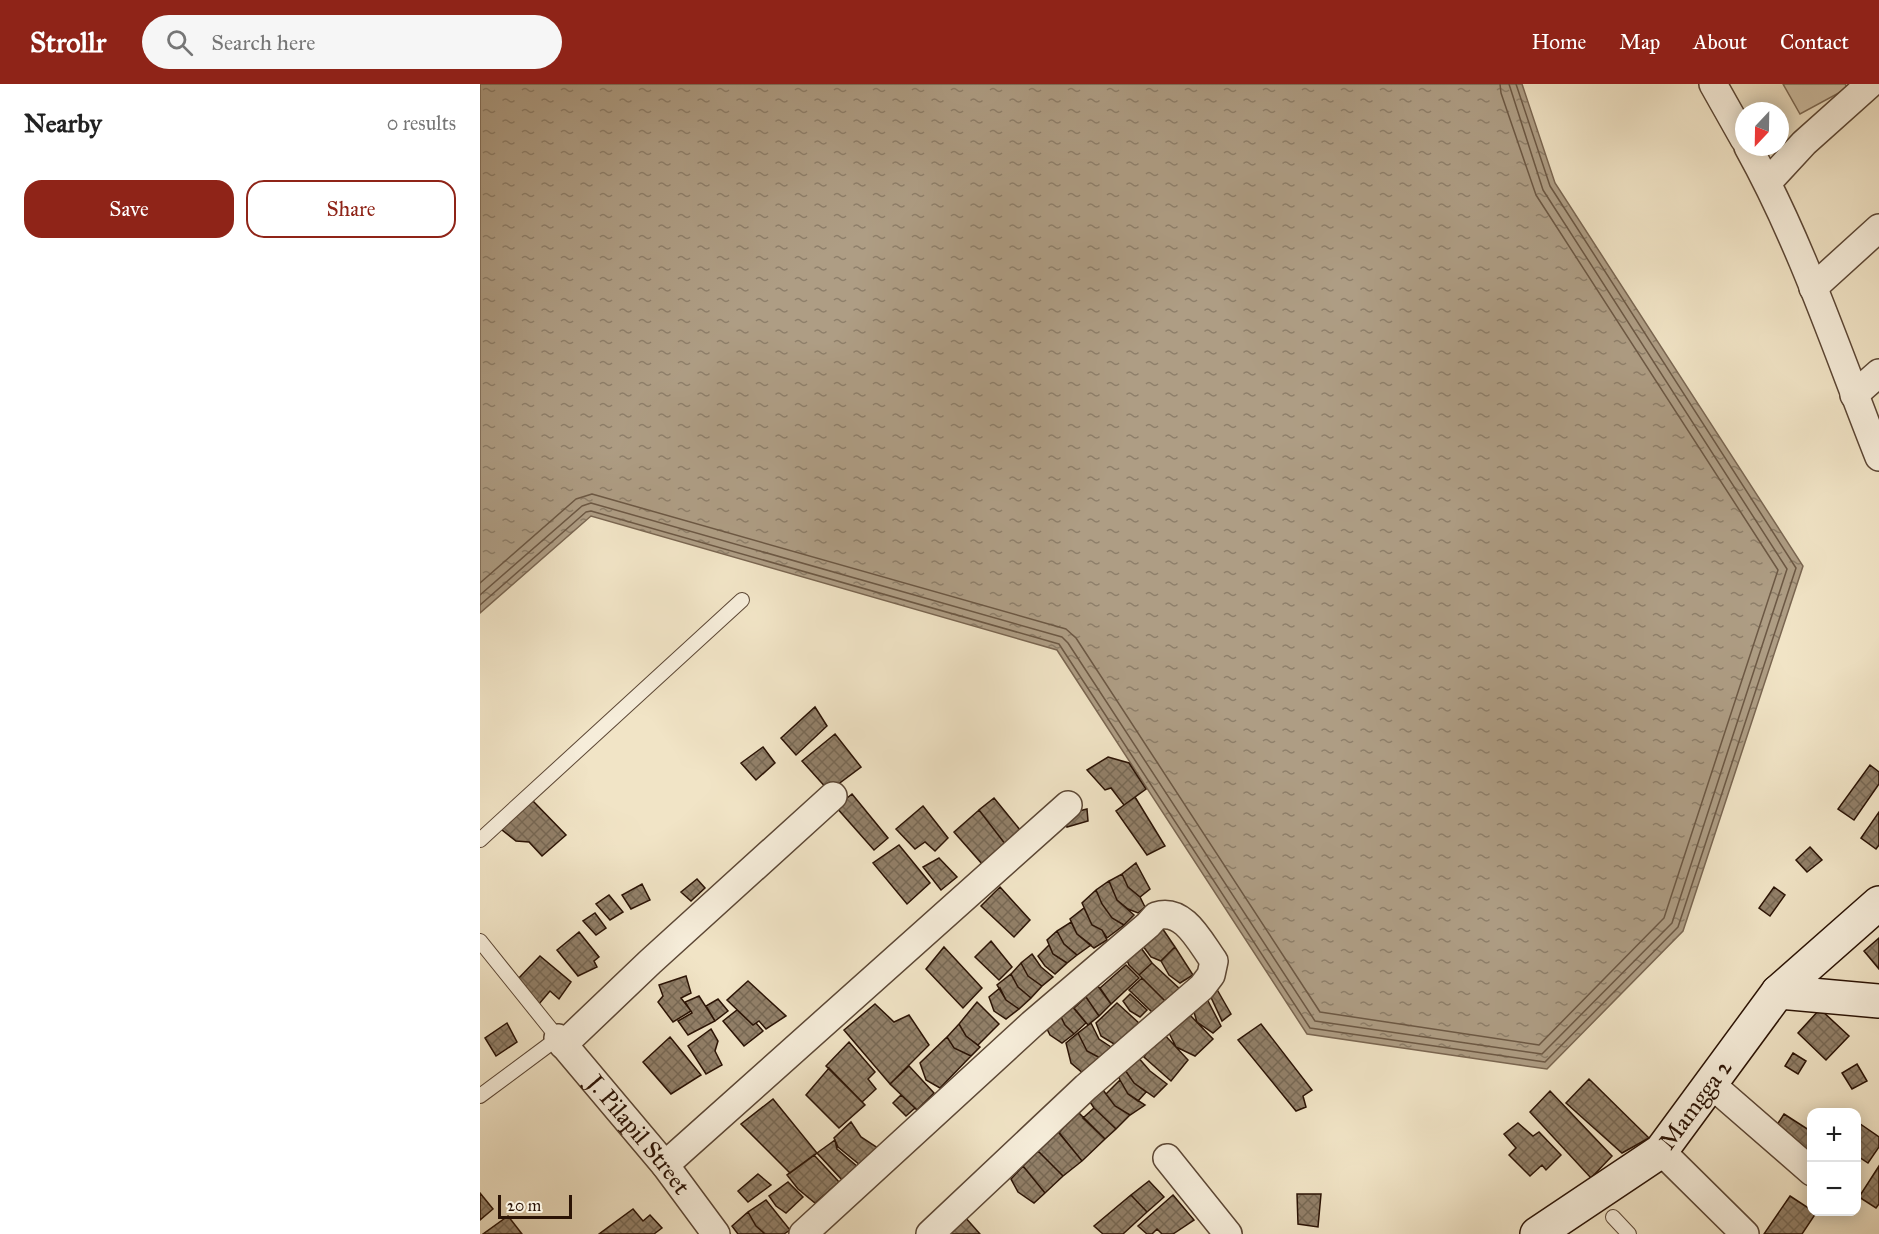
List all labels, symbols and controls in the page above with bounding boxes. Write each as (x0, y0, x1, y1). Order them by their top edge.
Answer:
search box (142, 15, 562, 69)
text: Strollr (30, 25, 106, 60)
icon: search (163, 26, 196, 59)
text: Search here (211, 29, 315, 56)
text: Home (1531, 29, 1586, 55)
text: Map (1619, 29, 1660, 55)
text: About (1693, 29, 1747, 55)
text: Contact (1780, 29, 1849, 55)
north arrow (1735, 102, 1789, 156)
text: Nearby (24, 107, 102, 139)
text: 0 results (387, 111, 456, 135)
button: Save (24, 180, 234, 238)
button: Share (246, 180, 456, 238)
street label: Mamgga 2 (1652, 1053, 1738, 1155)
street label: J. Pilapil Street (579, 1067, 697, 1201)
map controls (1807, 1108, 1861, 1216)
button: + (1807, 1108, 1861, 1162)
button: − (1807, 1162, 1861, 1216)
scale bar (498, 1192, 572, 1220)
text: 20 m (507, 1196, 541, 1215)

